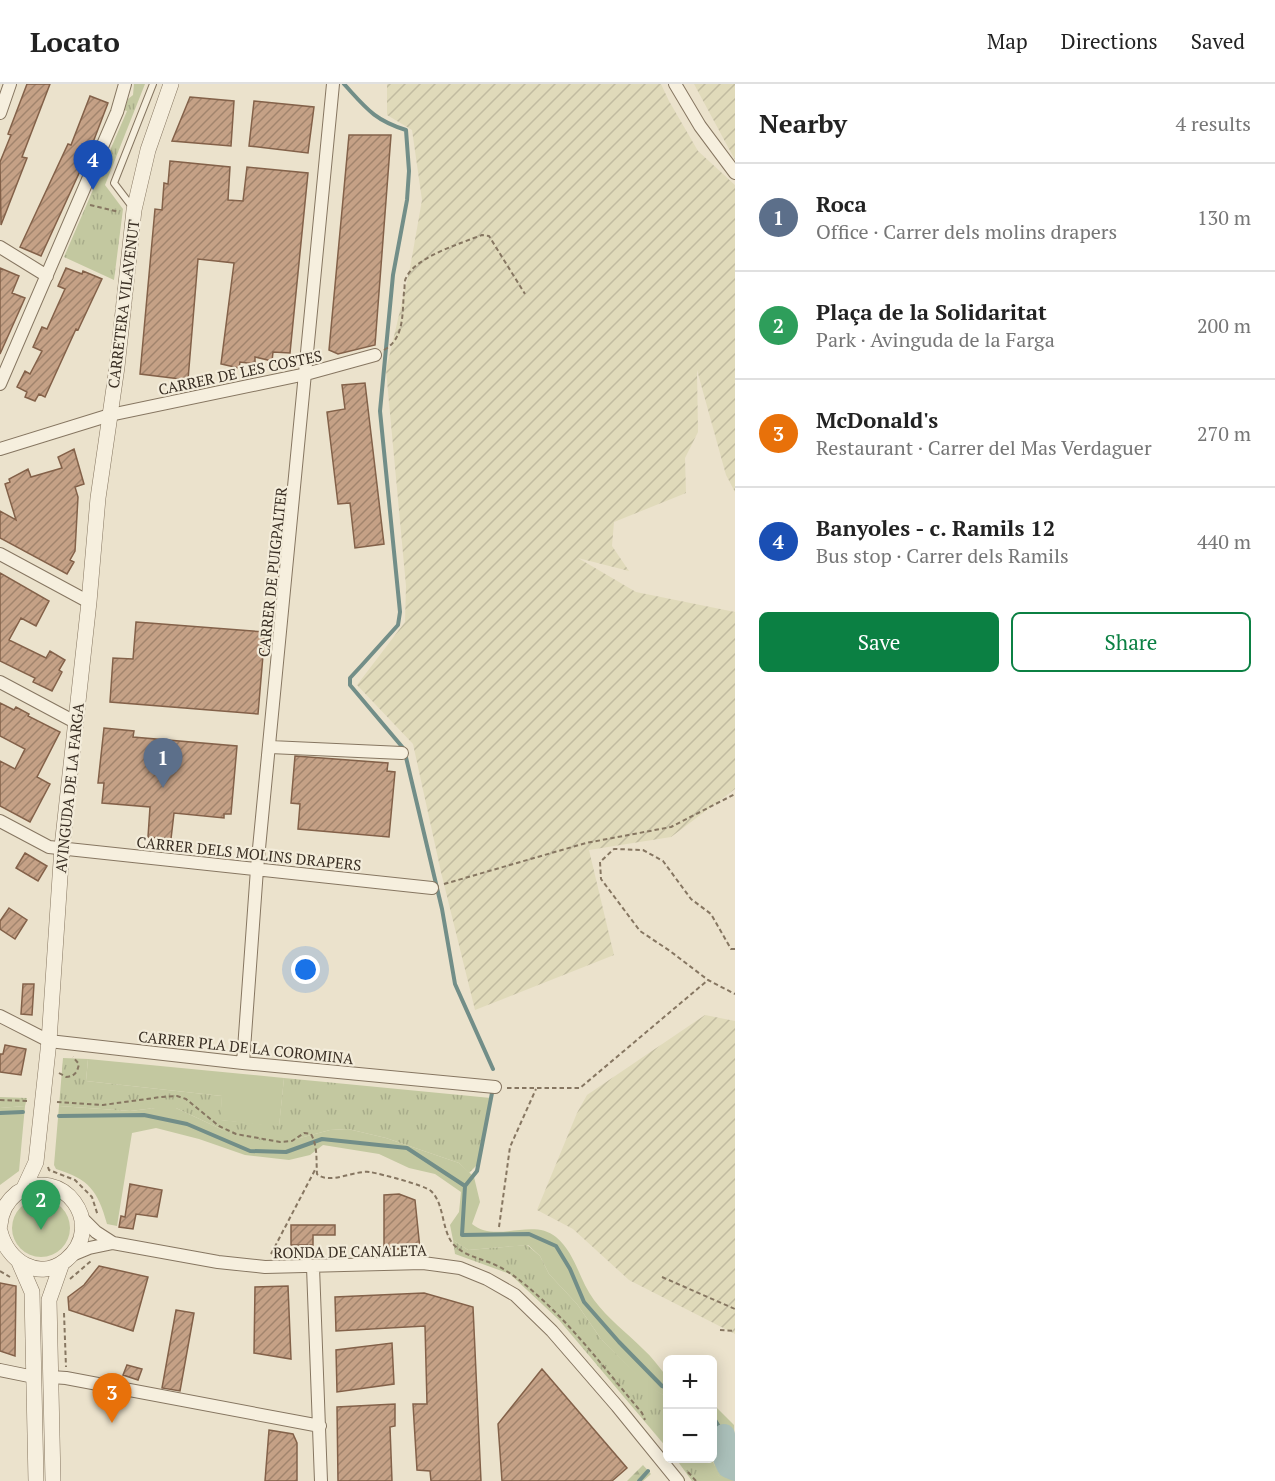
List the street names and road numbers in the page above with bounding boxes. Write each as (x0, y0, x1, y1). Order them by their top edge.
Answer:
street label: CARRETERA VILAVENUT (103, 218, 143, 390)
street label: CARRER DE LES COSTES (156, 345, 324, 399)
street label: CARRER DE PUIGPALTER (253, 486, 291, 658)
street label: AVINGUDA DE LA FARGA (50, 701, 88, 874)
street label: CARRER DELS MOLINS DRAPERS (136, 831, 362, 875)
street label: CARRER PLA DE LA COROMINA (137, 1026, 355, 1068)
street label: RONDA DE CANALETA (273, 1240, 428, 1262)

